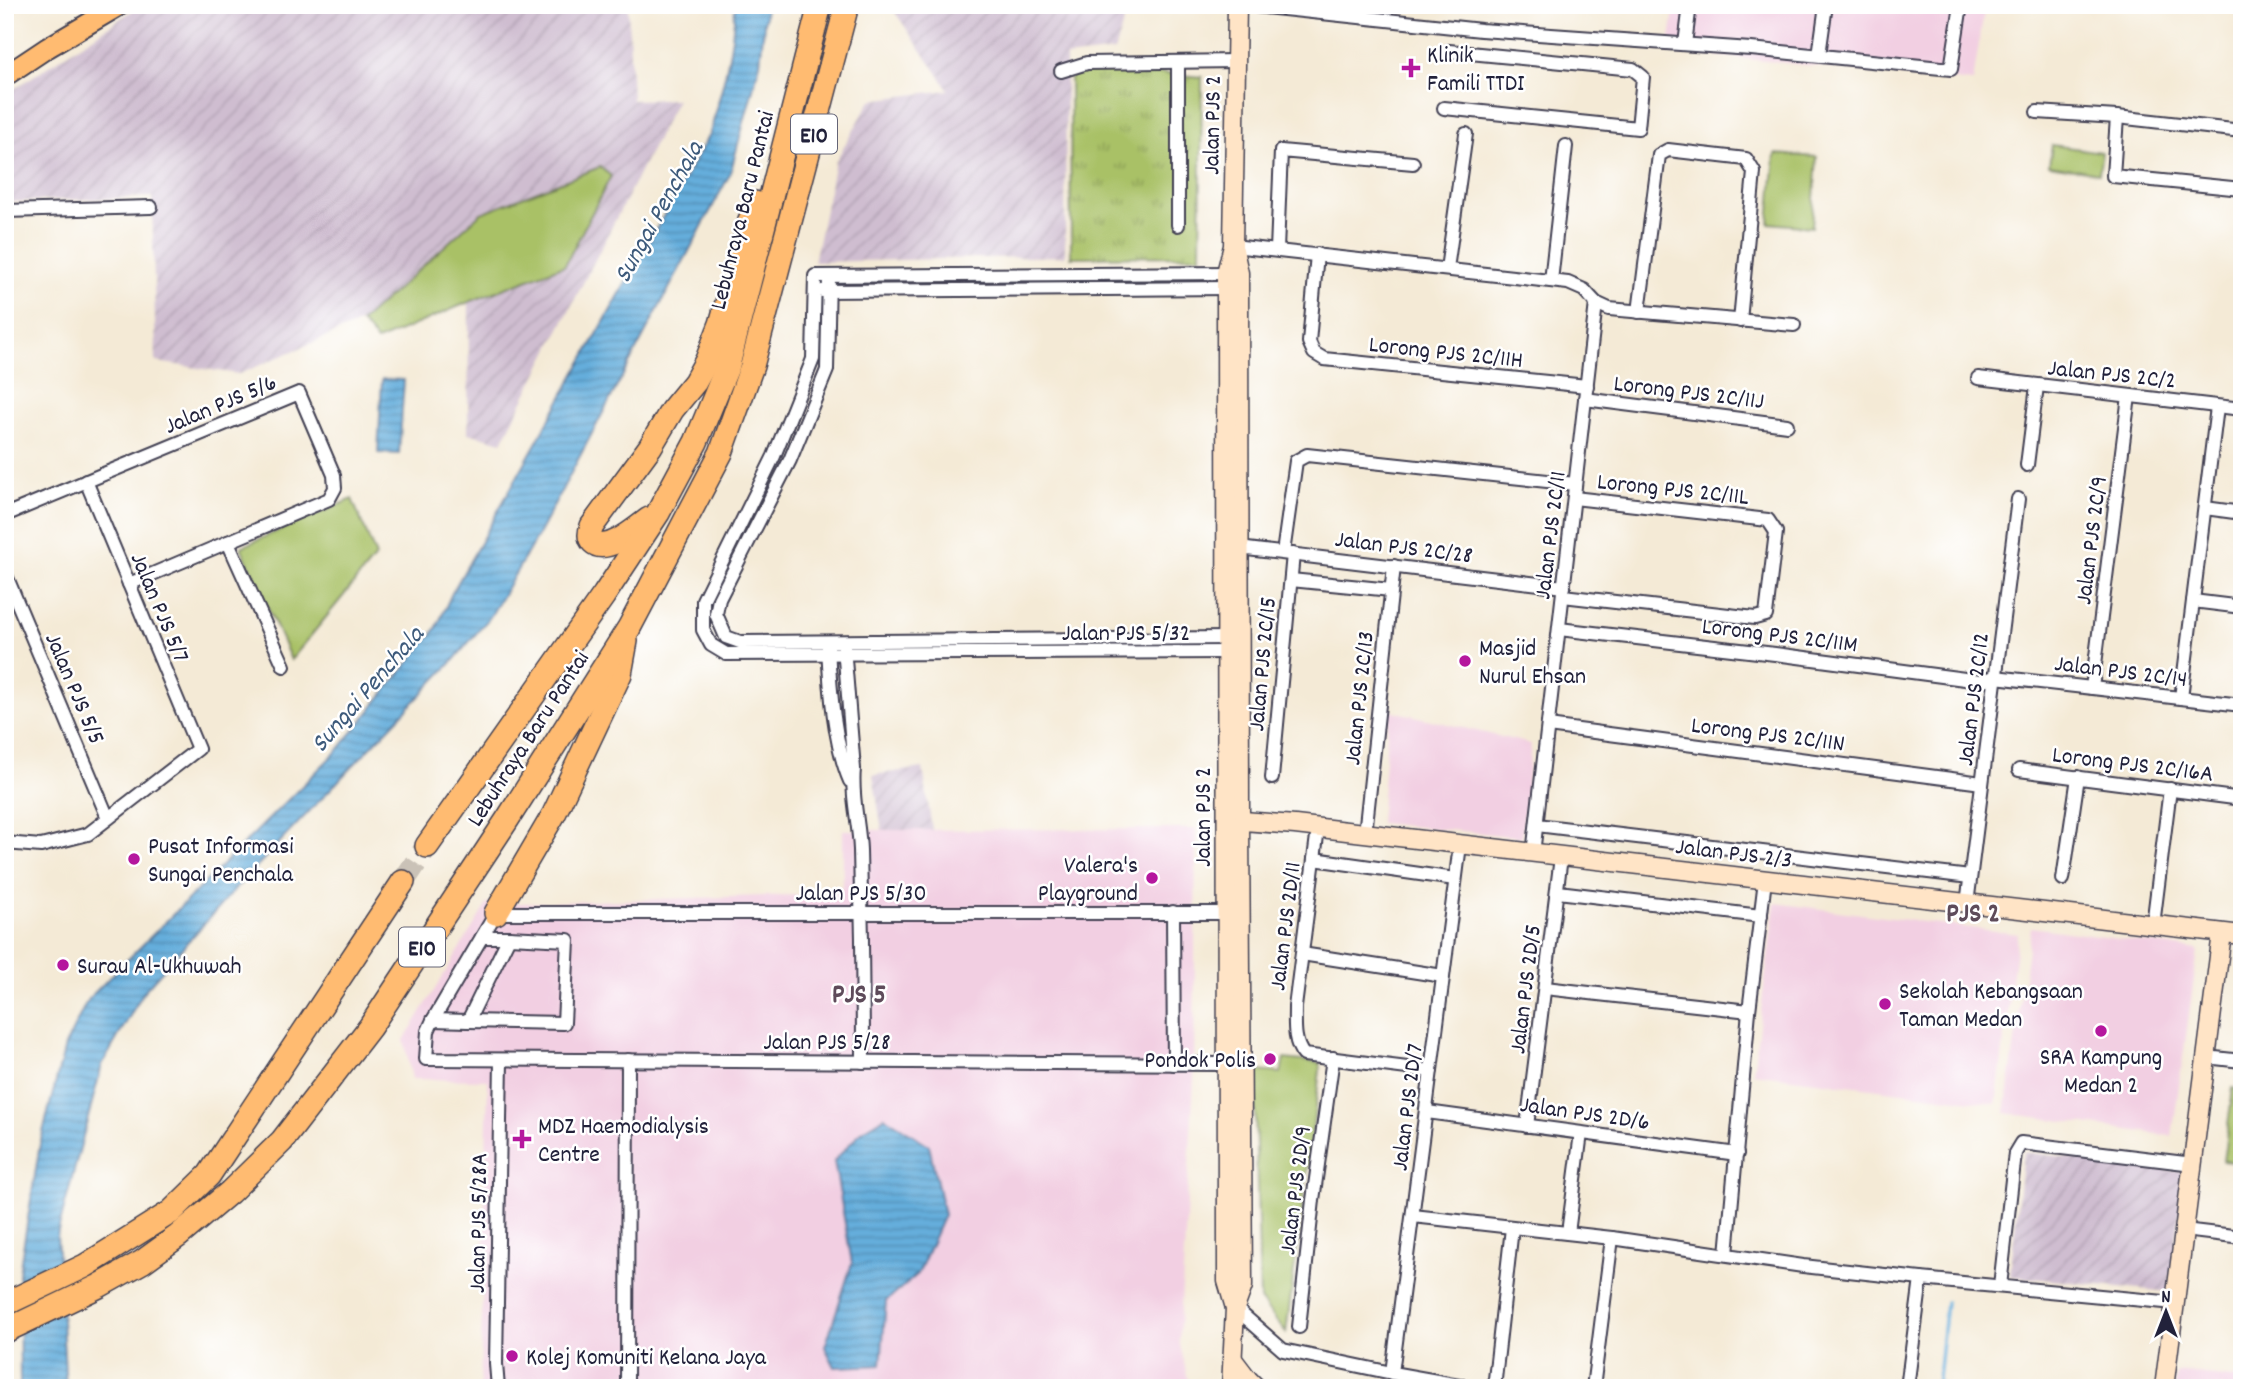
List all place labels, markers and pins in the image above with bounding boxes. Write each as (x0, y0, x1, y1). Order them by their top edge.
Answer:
place label: Klinik Famili TTDI (1427, 40, 1525, 102)
marker: Klinik Famili TTDI (1401, 58, 1421, 78)
place label: Masjid Nurul Ehsan (1479, 633, 1586, 695)
marker: Masjid Nurul Ehsan (1457, 653, 1473, 669)
place label: Pusat Informasi Sungai Penchala (148, 831, 294, 893)
place label: Valera's Playground (1038, 850, 1138, 912)
marker: Pusat Informasi Sungai Penchala (126, 851, 142, 867)
marker: Valera's Playground (1144, 870, 1160, 886)
place label: Surau Al-Ukhuwah (77, 951, 241, 985)
marker: Surau Al-Ukhuwah (55, 957, 71, 973)
place label: Sekolah Kebangsaan Taman Medan (1899, 976, 2083, 1038)
marker: Sekolah Kebangsaan Taman Medan (1877, 996, 1893, 1012)
marker: SRA Kampung Medan 2 (2093, 1023, 2109, 1039)
place label: SRA Kampung Medan 2 (2040, 1042, 2162, 1104)
place label: Pondok Polis (1144, 1045, 1256, 1079)
marker: Pondok Polis (1262, 1051, 1278, 1067)
place label: MDZ Haemodialysis Centre (538, 1111, 709, 1173)
marker: MDZ Haemodialysis Centre (512, 1129, 532, 1149)
place label: Kolej Komuniti Kelana Jaya (526, 1342, 767, 1376)
marker: Kolej Komuniti Kelana Jaya (504, 1348, 520, 1364)

